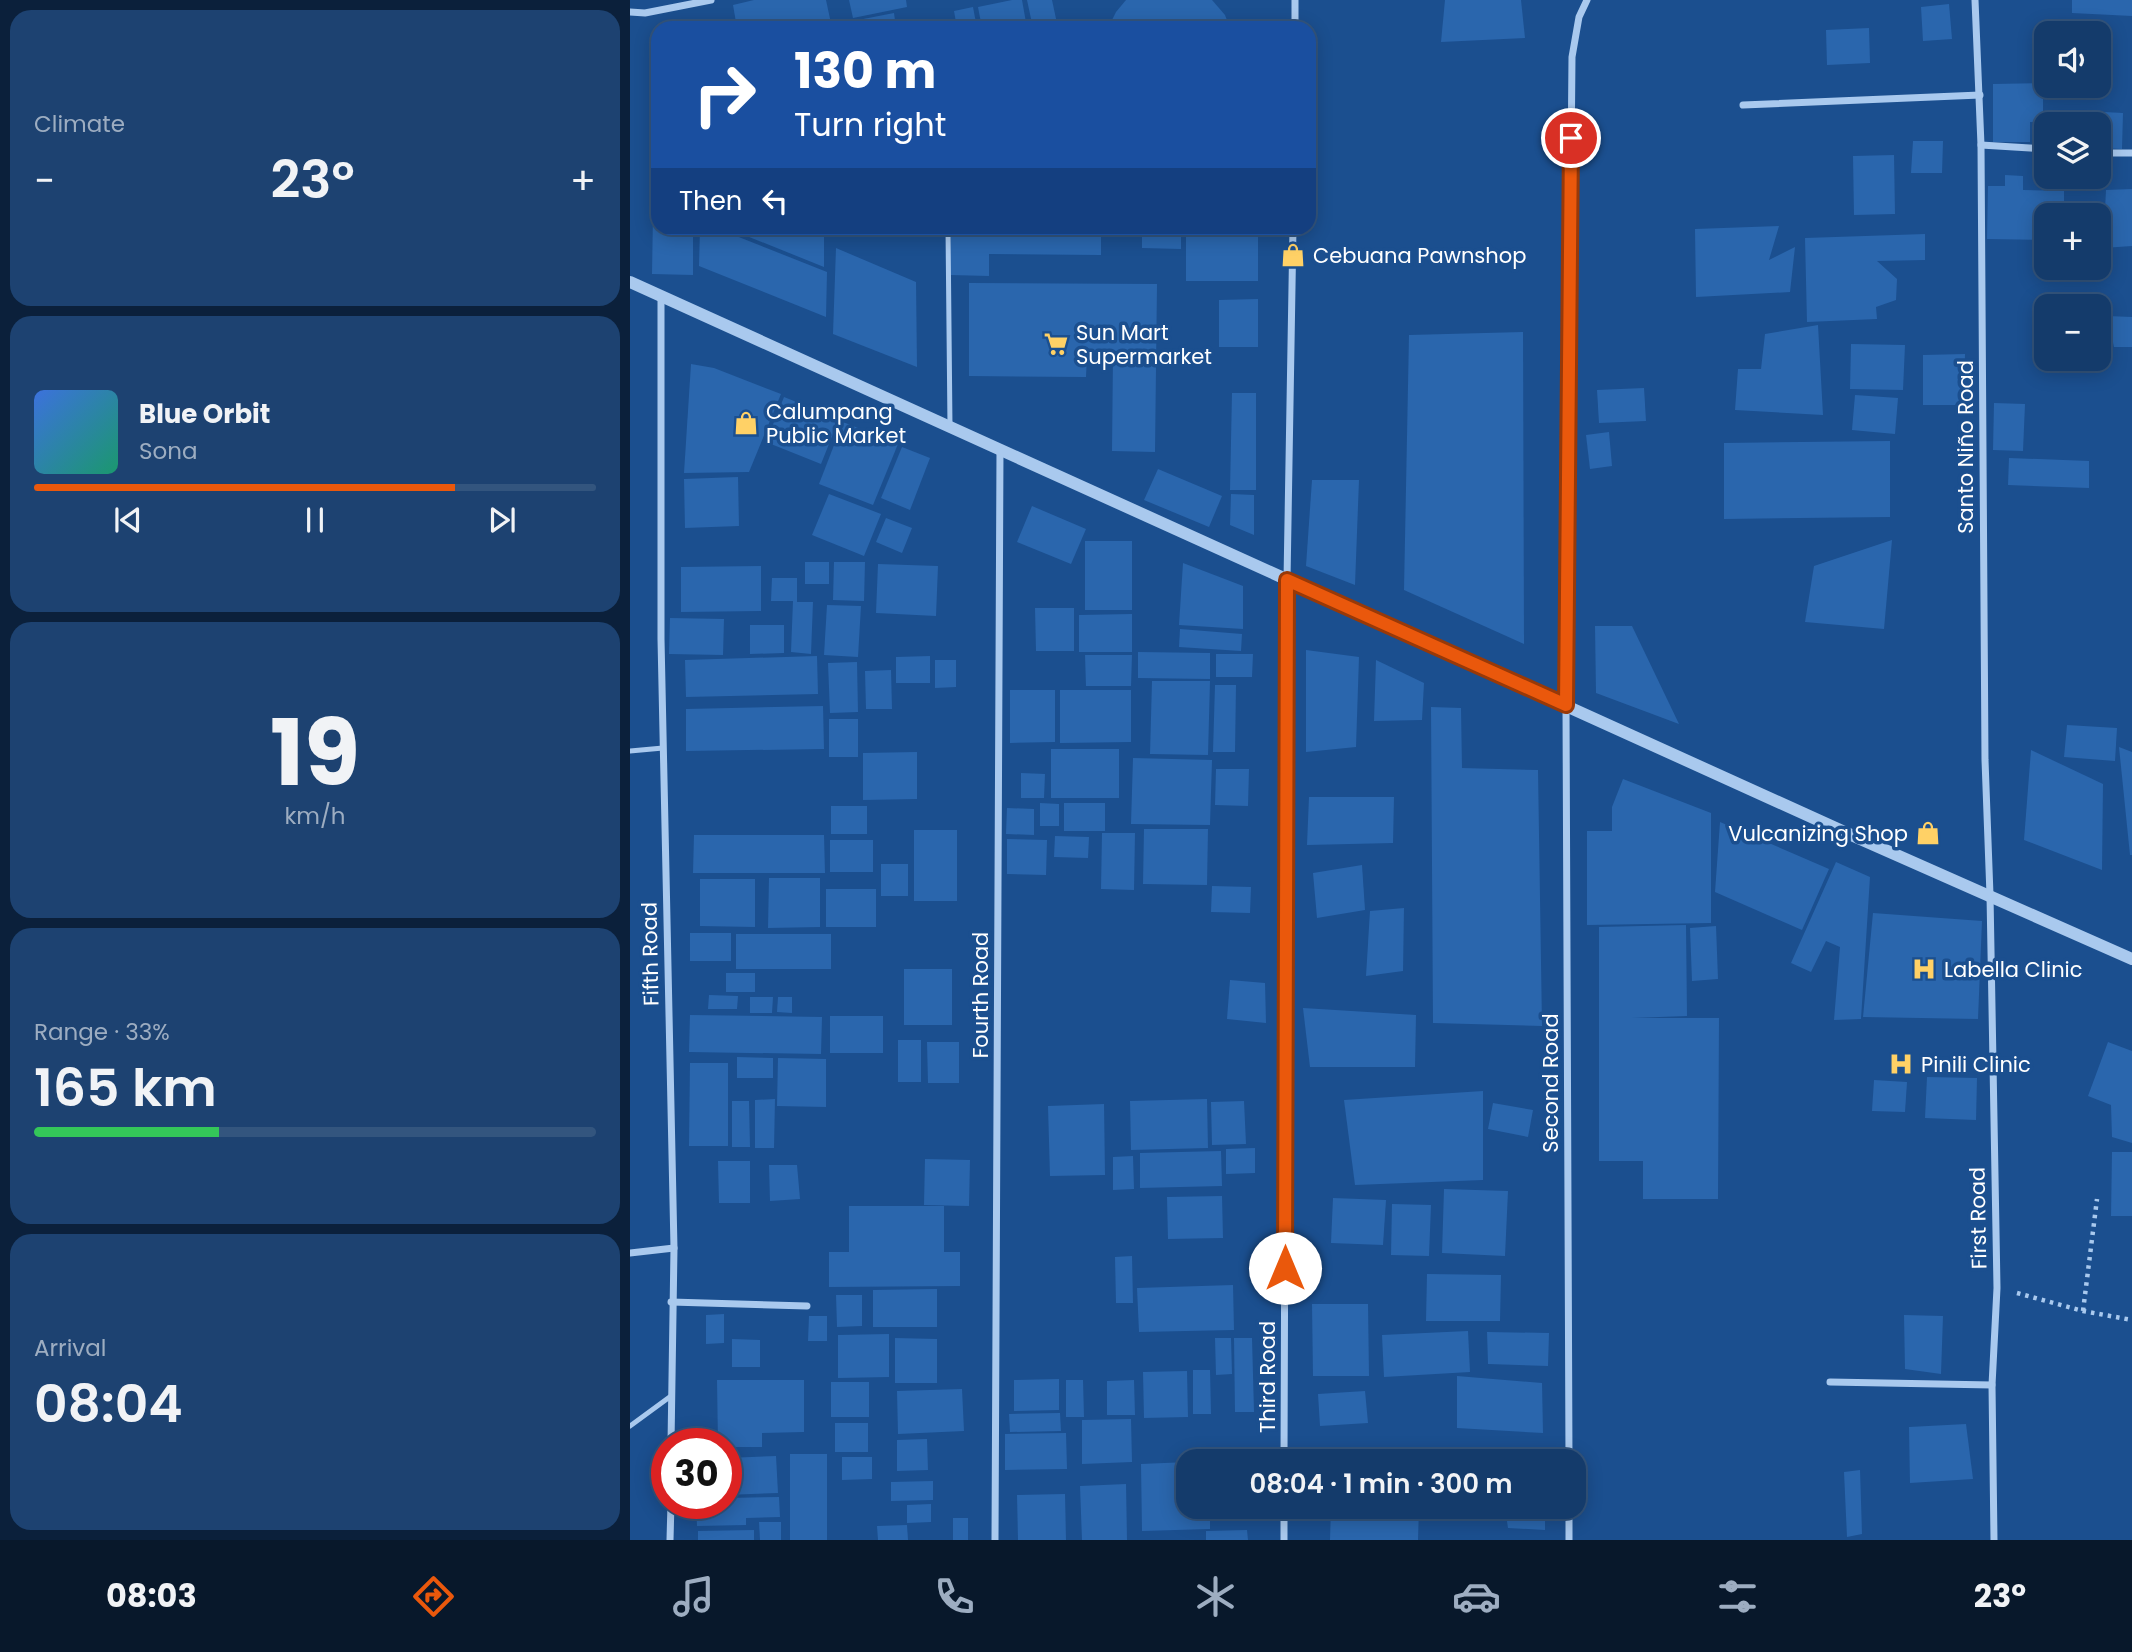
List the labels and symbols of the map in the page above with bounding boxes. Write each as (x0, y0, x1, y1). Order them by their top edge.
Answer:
pin (1541, 108, 1601, 168)
shop icon: Cebuana Pawnshop (1279, 241, 1307, 269)
place label: Cebuana Pawnshop (1313, 241, 1526, 270)
place label: Sun Mart Supermarket (1076, 318, 1212, 371)
supermarket icon: Sun Mart Supermarket (1042, 330, 1070, 358)
street label: Santo Niño Road (1951, 360, 1980, 534)
place label: Calumpang Public Market (766, 397, 906, 450)
shop icon: Calumpang Public Market (732, 409, 760, 437)
place label: Vulcanizing Shop (1728, 819, 1908, 848)
shop icon: Vulcanizing Shop (1914, 819, 1942, 847)
street label: Fifth Road (635, 902, 665, 1006)
street label: Fourth Road (966, 932, 995, 1058)
hospital icon: Labella Clinic (1910, 955, 1938, 983)
place label: Labella Clinic (1944, 955, 2083, 984)
street label: Second Road (1536, 1013, 1565, 1153)
hospital icon: Pinili Clinic (1887, 1050, 1915, 1078)
place label: Pinili Clinic (1921, 1050, 2031, 1079)
street label: First Road (1963, 1167, 1993, 1269)
position arrow (1248, 1231, 1322, 1305)
street label: Third Road (1253, 1321, 1282, 1433)
speed limit sign: 30 (651, 1428, 742, 1519)

